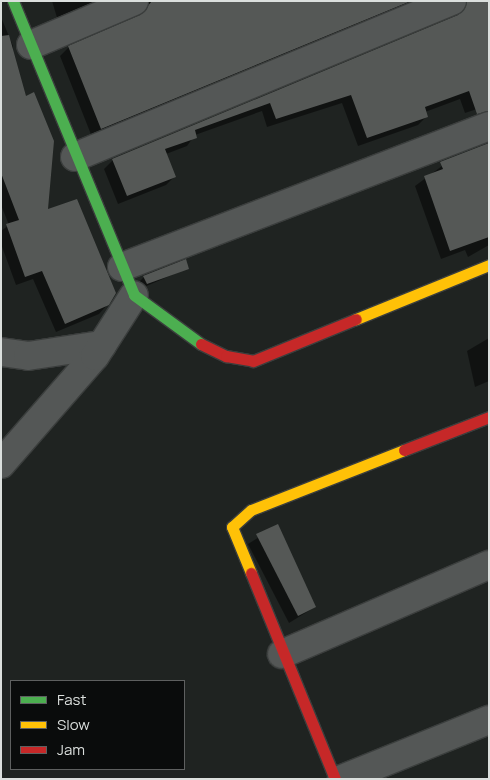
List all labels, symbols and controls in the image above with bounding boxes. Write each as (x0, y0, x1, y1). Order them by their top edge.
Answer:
legend (10, 680, 185, 770)
text: Fast (57, 689, 86, 710)
text: Slow (57, 714, 90, 735)
text: Jam (57, 739, 85, 760)

